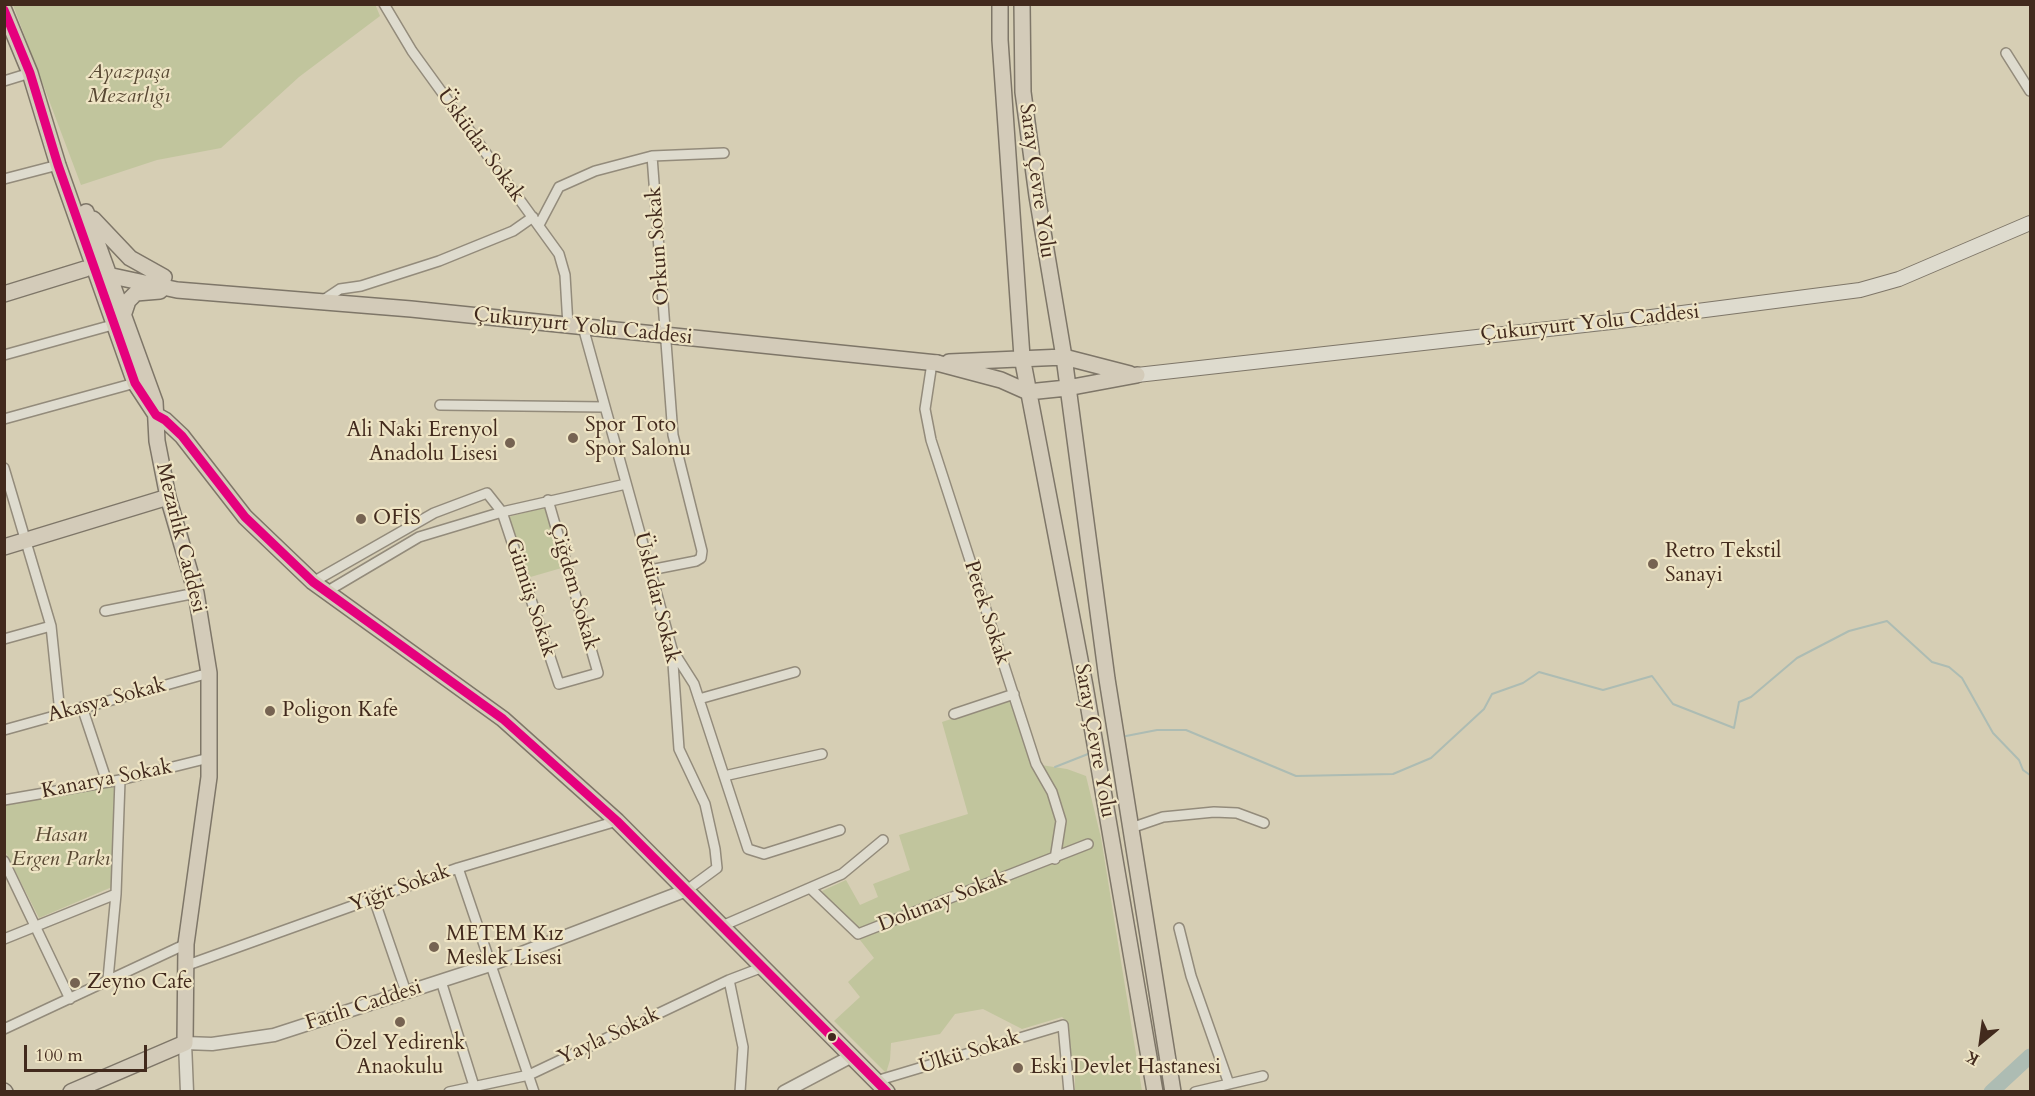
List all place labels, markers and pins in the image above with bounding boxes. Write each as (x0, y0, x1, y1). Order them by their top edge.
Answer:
place label: Spor Toto Spor Salonu (585, 413, 691, 463)
place label: Ali Naki Erenyol Anadolu Lisesi (347, 418, 498, 468)
marker: Spor Toto Spor Salonu (566, 431, 580, 445)
marker: Ali Naki Erenyol Anadolu Lisesi (503, 436, 517, 450)
place label: OFİS (373, 506, 421, 532)
marker: OFİS (354, 512, 368, 526)
place label: Retro Tekstil Sanayi (1665, 539, 1781, 589)
marker: Retro Tekstil Sanayi (1646, 557, 1660, 571)
place label: Poligon Kafe (282, 698, 398, 724)
marker: Poligon Kafe (263, 704, 277, 718)
place label: METEM Kız Meslek Lisesi (446, 922, 563, 972)
marker: METEM Kız Meslek Lisesi (427, 940, 441, 954)
place label: Zeyno Cafe (87, 970, 193, 996)
marker: Zeyno Cafe (68, 976, 82, 990)
marker: Özel Yedirenk Anaokulu (393, 1015, 407, 1029)
place label: Özel Yedirenk Anaokulu (335, 1031, 465, 1081)
unlabelled marker (826, 1031, 838, 1043)
place label: Eski Devlet Hastanesi (1030, 1055, 1221, 1081)
marker: Eski Devlet Hastanesi (1011, 1061, 1025, 1075)

